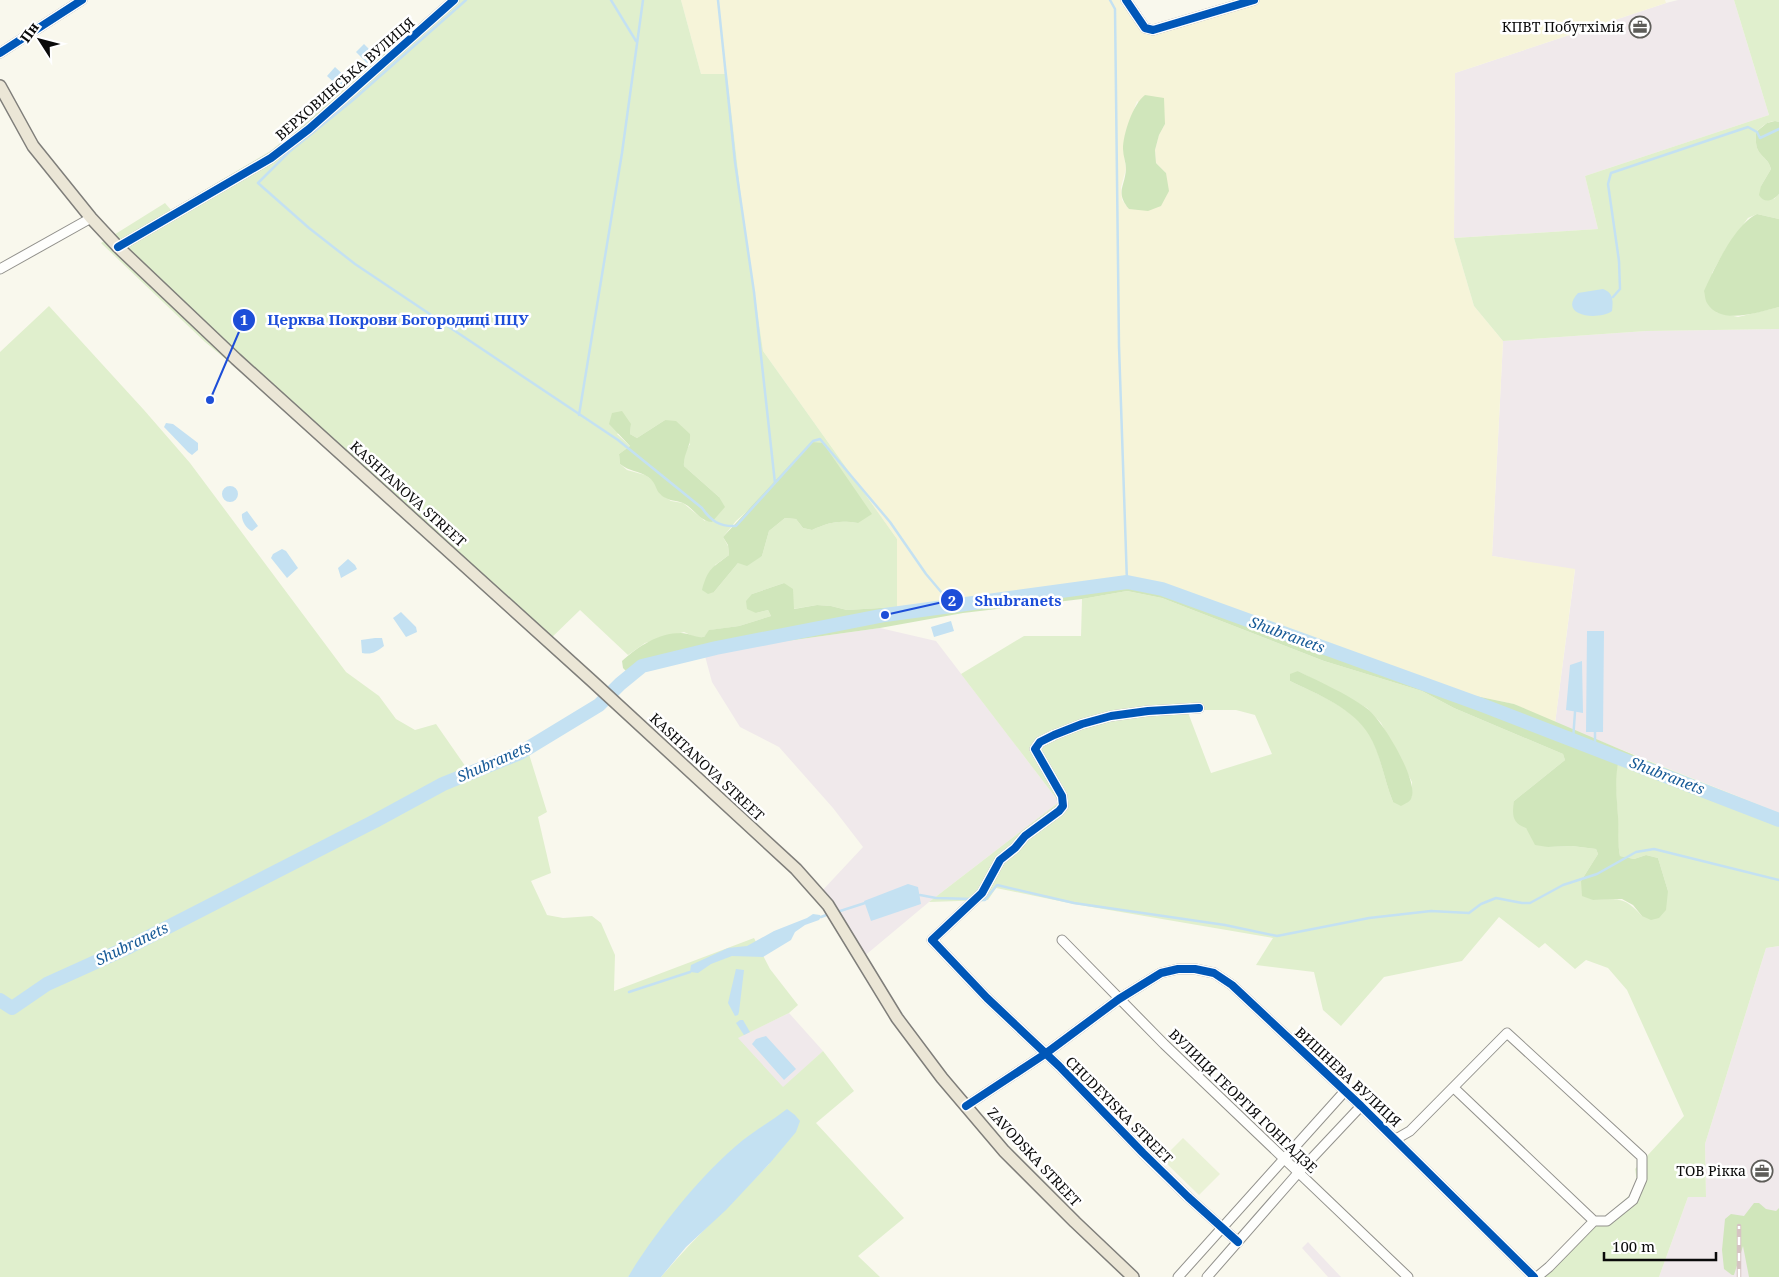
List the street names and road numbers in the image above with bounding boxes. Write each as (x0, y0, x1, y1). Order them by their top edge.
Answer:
street label: ВЕРХОВИНСЬКА ВУЛИЦЯ (271, 13, 418, 144)
street label: KASHTANOVA STREET (346, 436, 471, 551)
street label: KASHTANOVA STREET (646, 709, 769, 825)
street label: ВИШНЕВА ВУЛИЦЯ (1291, 1023, 1405, 1131)
street label: ВУЛИЦЯ ГЕОРГІЯ ГОНГАДЗЕ (1165, 1024, 1322, 1177)
street label: CHUDEYISKA STREET (1062, 1052, 1177, 1168)
street label: ZAVODSKA STREET (983, 1103, 1086, 1211)

